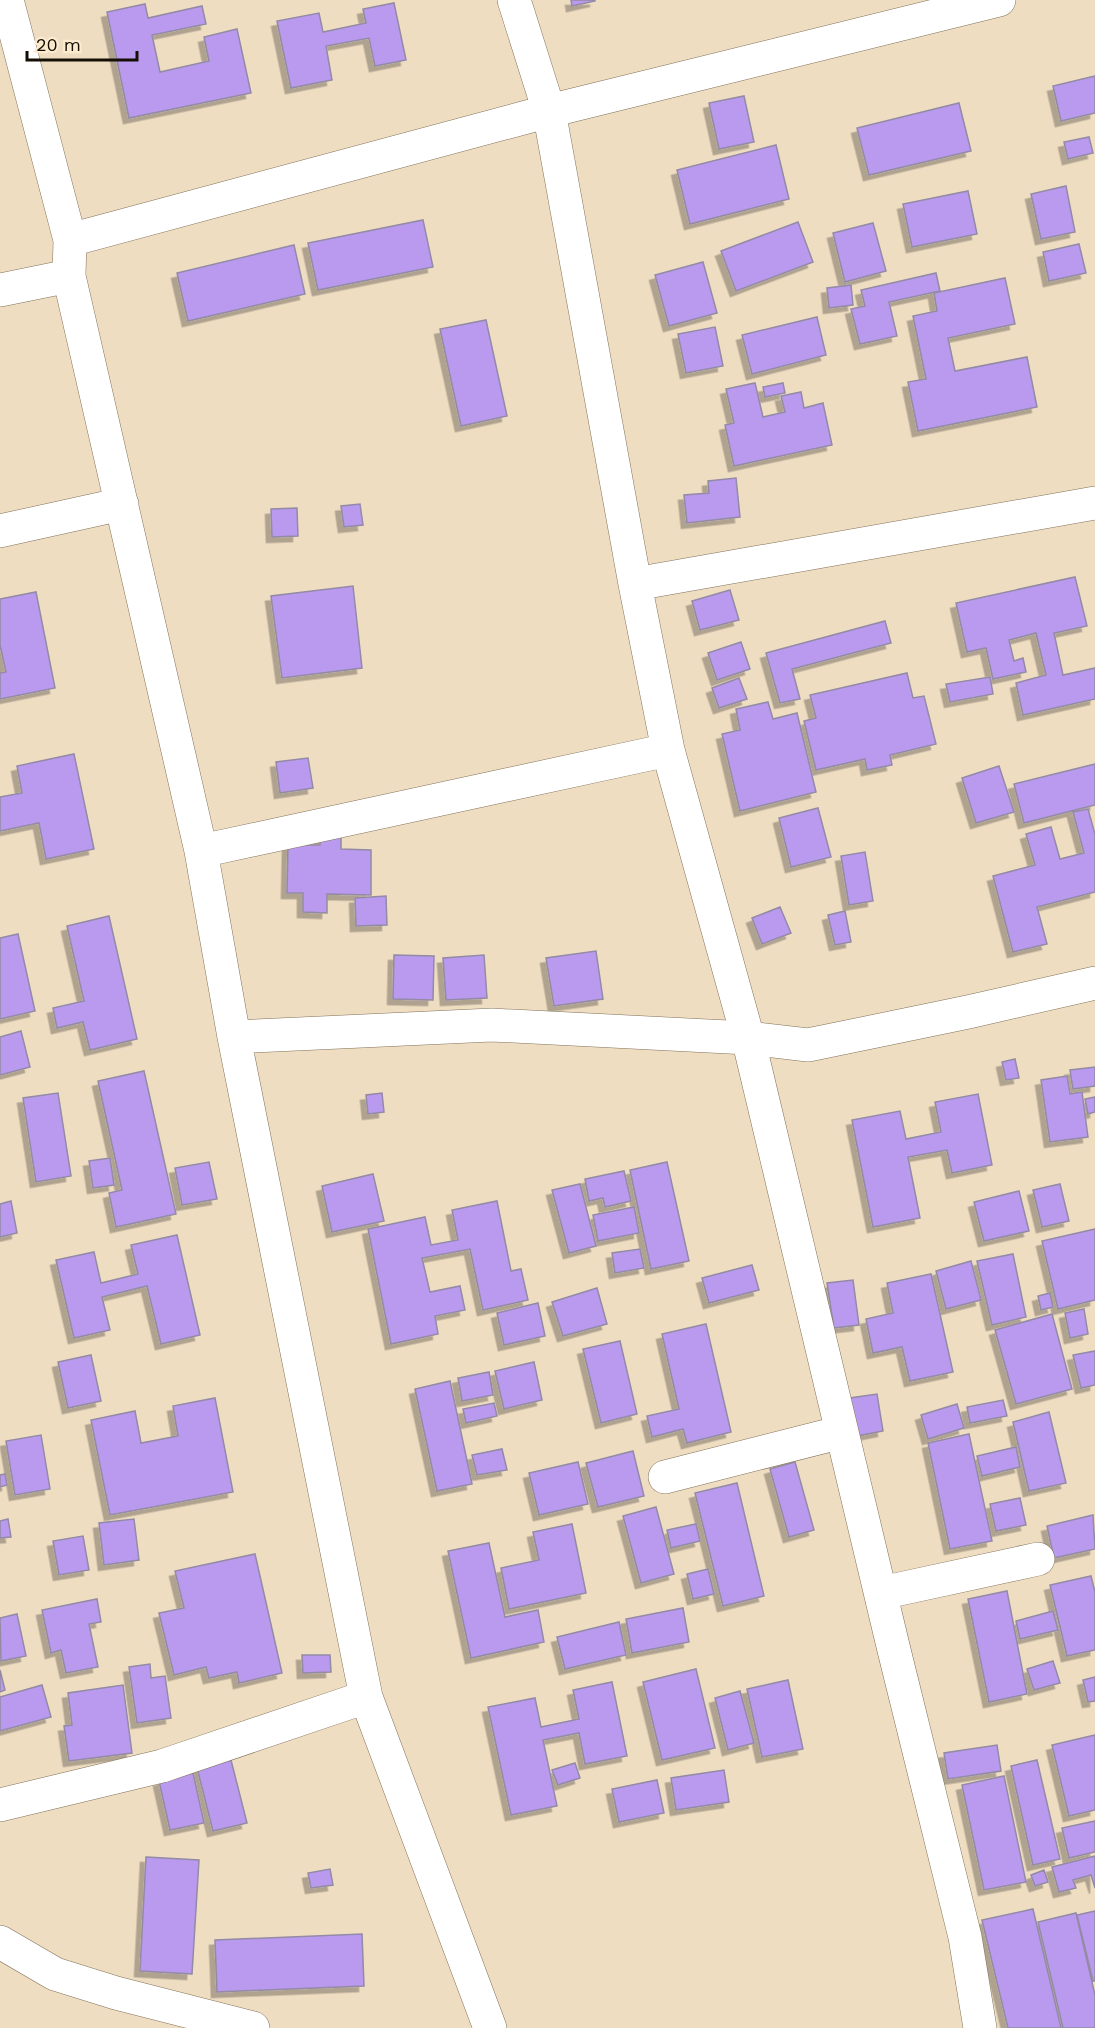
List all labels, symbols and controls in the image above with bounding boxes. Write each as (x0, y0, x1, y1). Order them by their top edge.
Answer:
scale bar (27, 24, 136, 62)
text: 20 m (36, 34, 81, 55)

